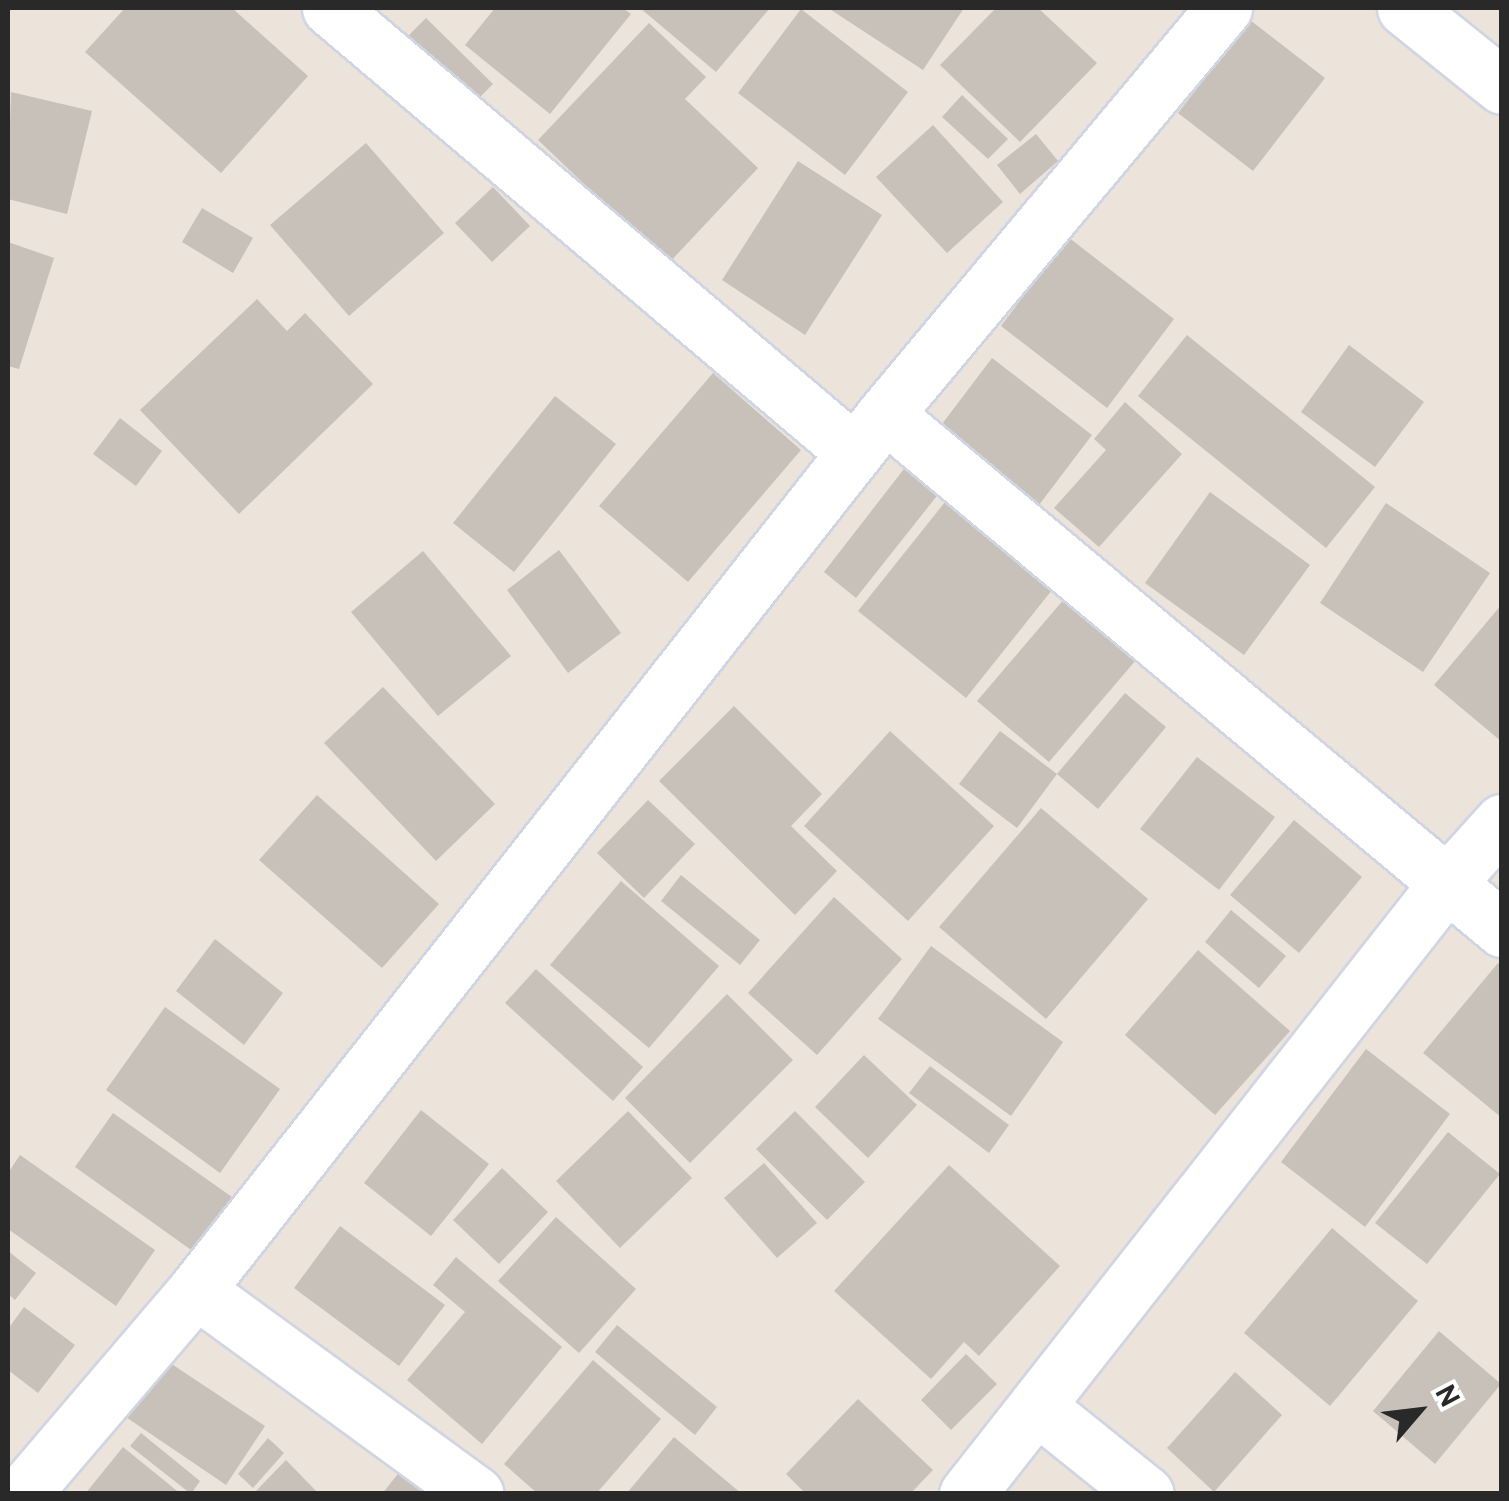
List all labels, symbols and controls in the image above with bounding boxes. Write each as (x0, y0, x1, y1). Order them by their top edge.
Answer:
north arrow (1369, 1361, 1469, 1461)
text: N (1425, 1380, 1466, 1414)

